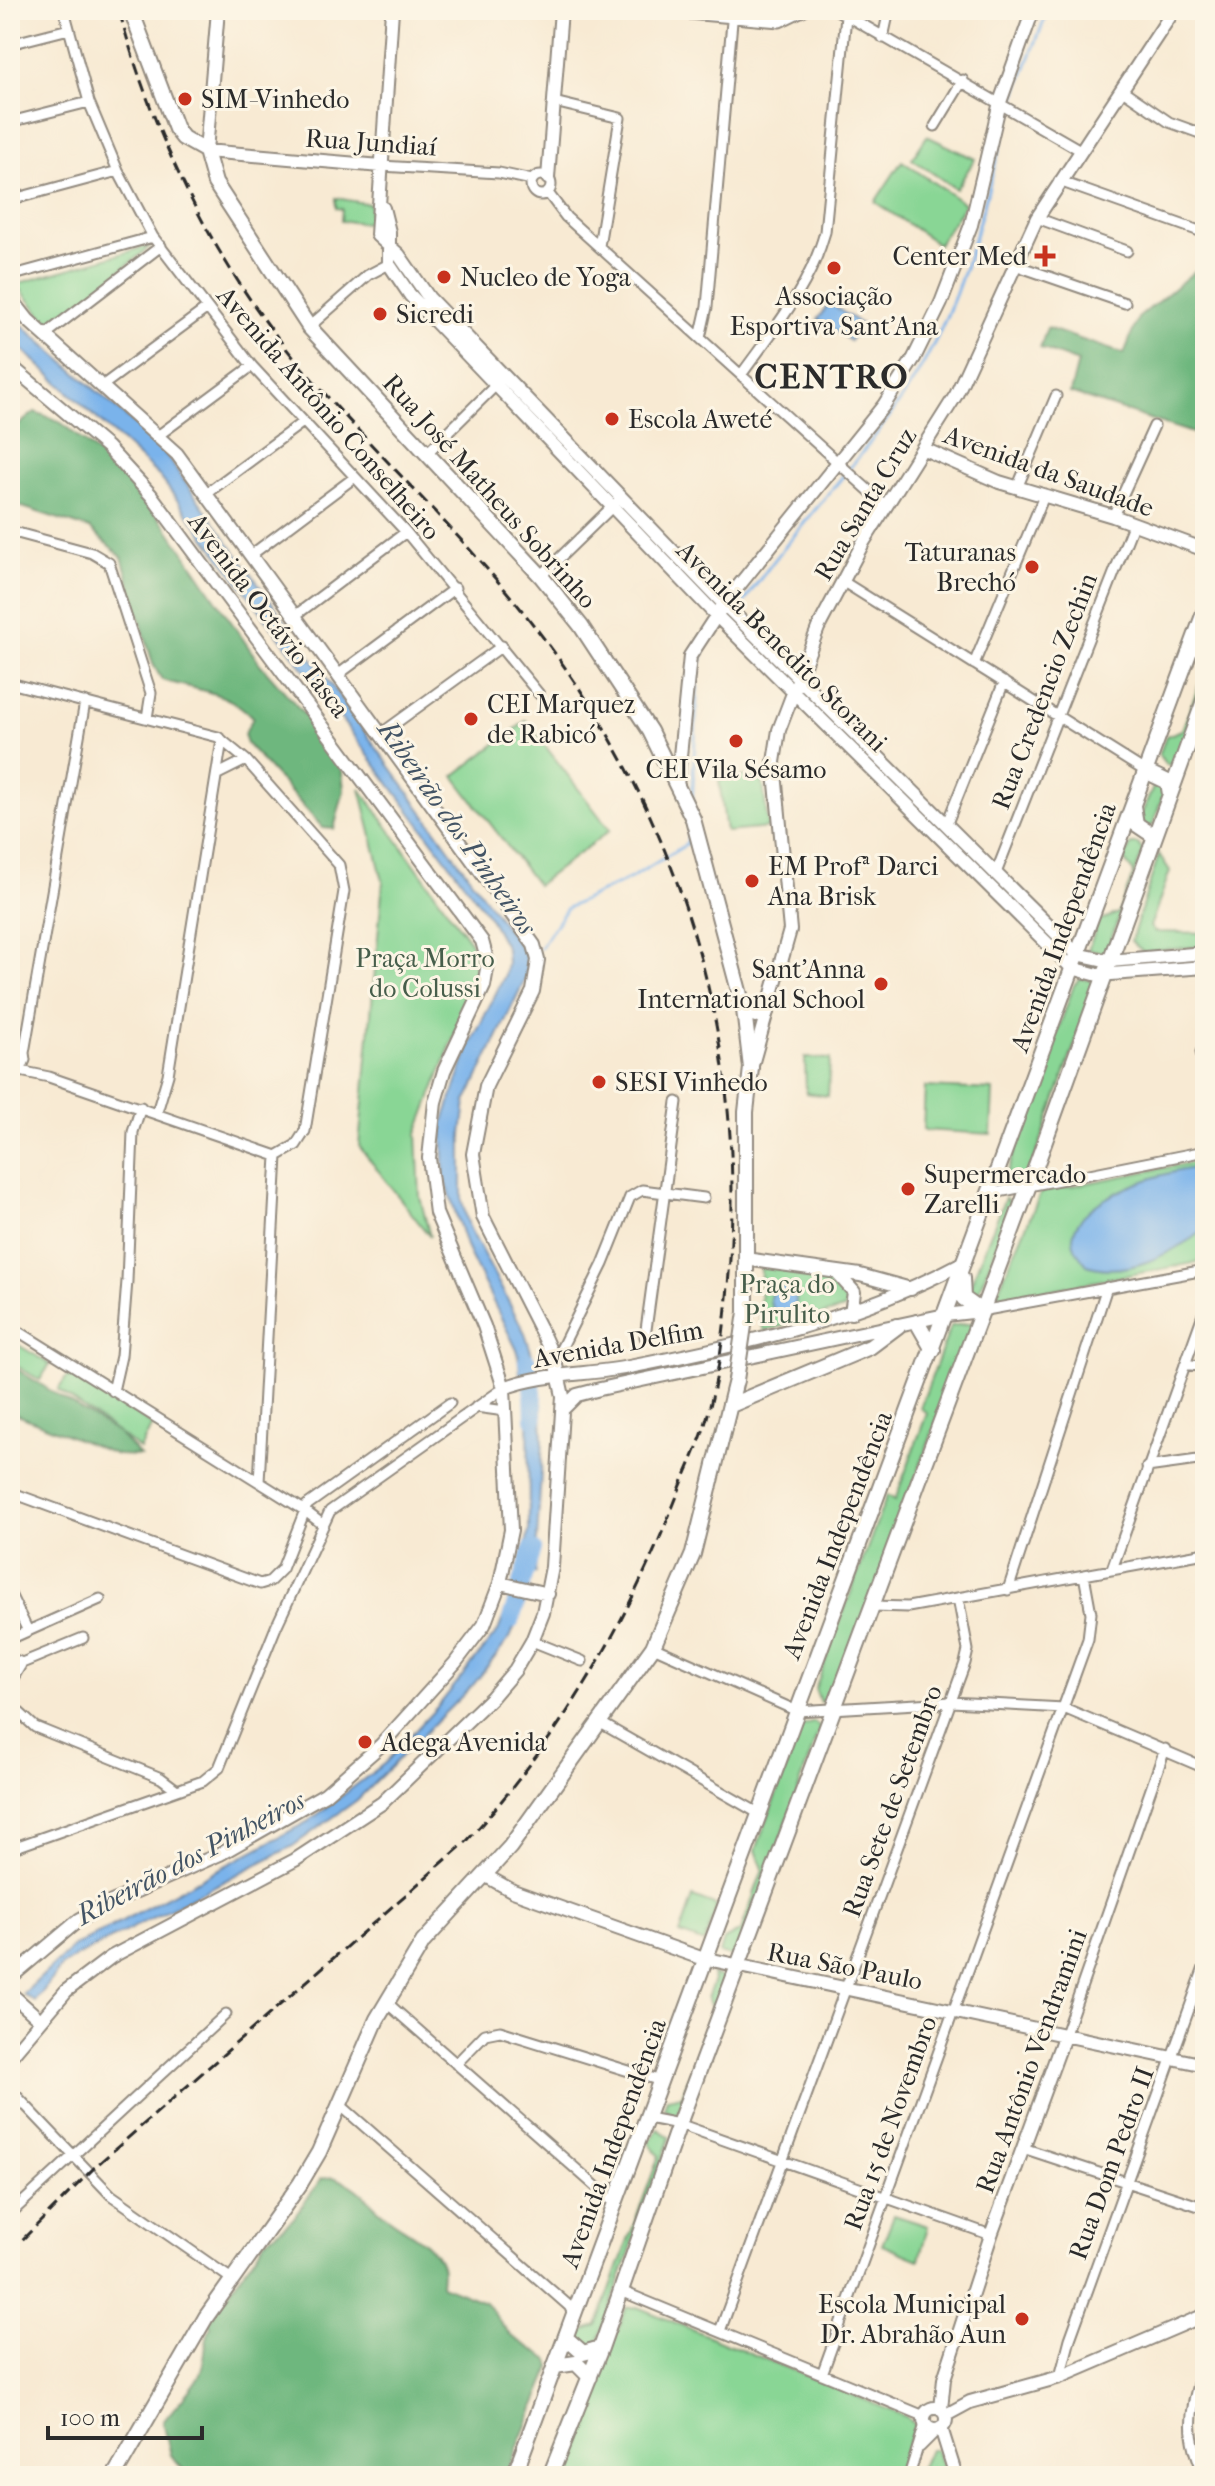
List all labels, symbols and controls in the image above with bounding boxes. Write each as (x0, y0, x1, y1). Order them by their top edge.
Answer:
place label: SIM-Vinhedo (201, 84, 349, 115)
marker: SIM-Vinhedo (176, 90, 194, 108)
street label: Rua Jundiaí (304, 122, 438, 163)
place label: Center Med (892, 241, 1028, 272)
marker: Center Med (1034, 245, 1056, 267)
marker: Associação Esportiva Sant'Ana (825, 259, 843, 277)
place label: Nucleo de Yoga (460, 262, 632, 293)
marker: Nucleo de Yoga (435, 268, 453, 286)
street label: Avenida Antônio Conselheiro (209, 280, 447, 546)
place label: Associação Esportiva Sant'Ana (730, 281, 939, 342)
place label: Sicredi (396, 299, 474, 330)
marker: Sicredi (371, 305, 389, 323)
district label: CENTRO (755, 357, 909, 397)
street label: Rua José Matheus Sobrinho (376, 368, 603, 615)
place label: Escola Aweté (628, 404, 773, 435)
marker: Escola Aweté (603, 410, 621, 428)
street label: Avenida da Saudade (939, 419, 1158, 524)
street label: Rua Santa Cruz (808, 422, 923, 586)
street label: Avenida Octávio Tasca (181, 506, 356, 725)
street label: Avenida Benedito Storani (669, 534, 894, 758)
place label: Taturanas Brechó (905, 537, 1016, 598)
marker: Taturanas Brechó (1023, 558, 1041, 576)
street label: Rua Credencio Zechin (985, 569, 1104, 814)
place label: CEI Marquez de Rabicó (487, 689, 635, 750)
marker: CEI Marquez de Rabicó (462, 710, 480, 728)
water label: Ribeirão dos Pinheiros (370, 712, 545, 942)
marker: CEI Vila Sésamo (727, 732, 745, 750)
place label: CEI Vila Sésamo (645, 754, 827, 785)
street label: Avenida Independência (1004, 797, 1123, 1057)
place label: EM Profª Darci Ana Brisk (767, 851, 939, 912)
marker: EM Profª Darci Ana Brisk (743, 872, 761, 890)
park label: Praça Morro do Colussi (355, 943, 495, 1004)
place label: Sant'Anna International School (637, 954, 866, 1015)
marker: Sant'Anna International School (872, 975, 890, 993)
place label: SESI Vinhedo (615, 1067, 768, 1098)
marker: SESI Vinhedo (590, 1073, 608, 1091)
place label: Supermercado Zarelli (924, 1159, 1086, 1220)
marker: Supermercado Zarelli (899, 1180, 917, 1198)
park label: Praça do Pirulito (739, 1269, 835, 1330)
street label: Avenida Delfim (530, 1314, 706, 1375)
street label: Avenida Independência (775, 1406, 899, 1665)
street label: Rua Sete de Setembro (836, 1681, 949, 1922)
place label: Adega Avenida (380, 1727, 548, 1758)
marker: Adega Avenida (356, 1733, 374, 1751)
water label: Ribeirão dos Pinheiros (69, 1783, 311, 1933)
street label: Rua Antônio Vendramini (969, 1925, 1094, 2197)
street label: Rua São Paulo (765, 1936, 925, 1997)
street label: Rua 15 de Novembro (837, 2012, 944, 2235)
street label: Avenida Independência (554, 2013, 673, 2273)
street label: Rua Dom Pedro II (1062, 2063, 1161, 2264)
place label: Escola Municipal Dr. Abrahão Aun (818, 2289, 1006, 2350)
marker: Escola Municipal Dr. Abrahão Aun (1013, 2310, 1031, 2328)
scale bar (48, 2390, 202, 2440)
text: 100 m (60, 2404, 120, 2432)

